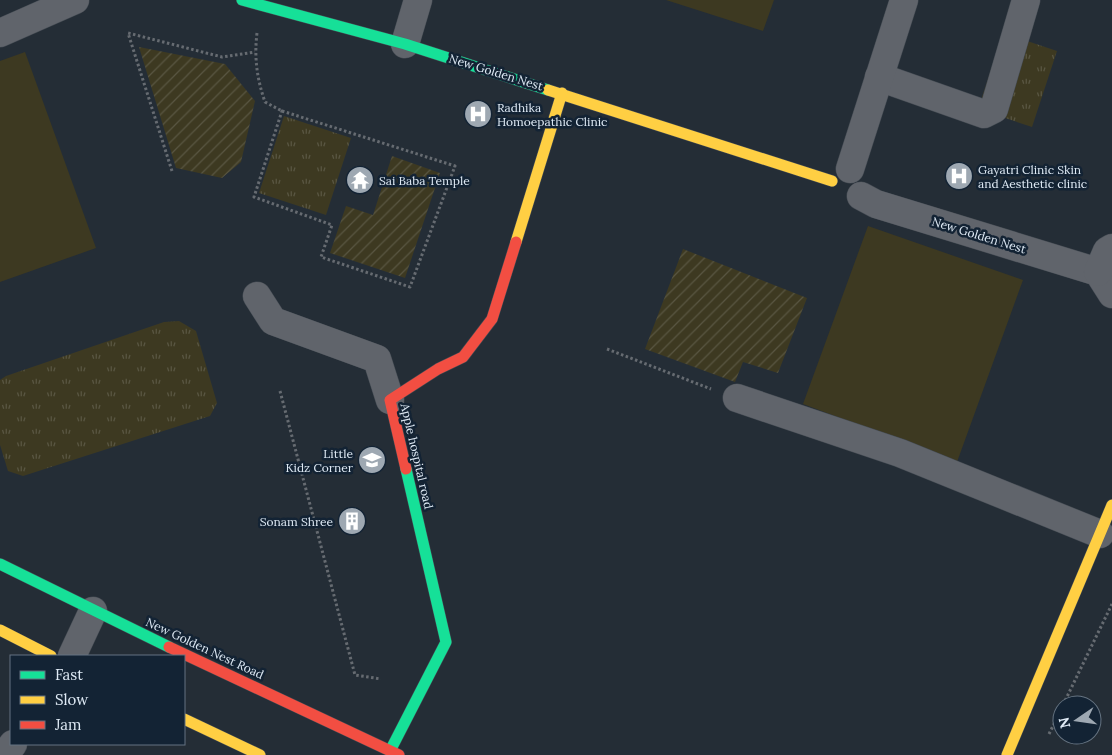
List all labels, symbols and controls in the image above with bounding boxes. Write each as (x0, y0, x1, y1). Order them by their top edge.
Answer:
street label: New Golden Nest (447, 51, 545, 94)
hospital icon: Radhika Homoepathic Clinic (463, 99, 493, 129)
place label: Radhika Homoepathic Clinic (497, 100, 607, 129)
hospital icon: Gayatri Clinic Skin and Aesthetic clinic (944, 161, 974, 191)
place label: Gayatri Clinic Skin and Aesthetic clinic (978, 162, 1087, 191)
temple icon: Sai Baba Temple (345, 165, 375, 195)
place label: Sai Baba Temple (379, 173, 470, 188)
street label: New Golden Nest (930, 214, 1028, 257)
street label: Apple hospital road (397, 401, 436, 510)
school or university icon: Little Kidz Corner (357, 445, 387, 475)
place label: Little Kidz Corner (285, 446, 354, 475)
building icon: Sonam Shree (337, 506, 367, 536)
place label: Sonam Shree (260, 514, 333, 529)
street label: New Golden Nest Road (144, 614, 266, 682)
legend (10, 655, 185, 745)
text: Fast (55, 665, 83, 684)
text: Slow (55, 690, 88, 709)
north arrow (1052, 695, 1102, 745)
text: Jam (54, 715, 82, 734)
text: N (1054, 715, 1074, 730)

